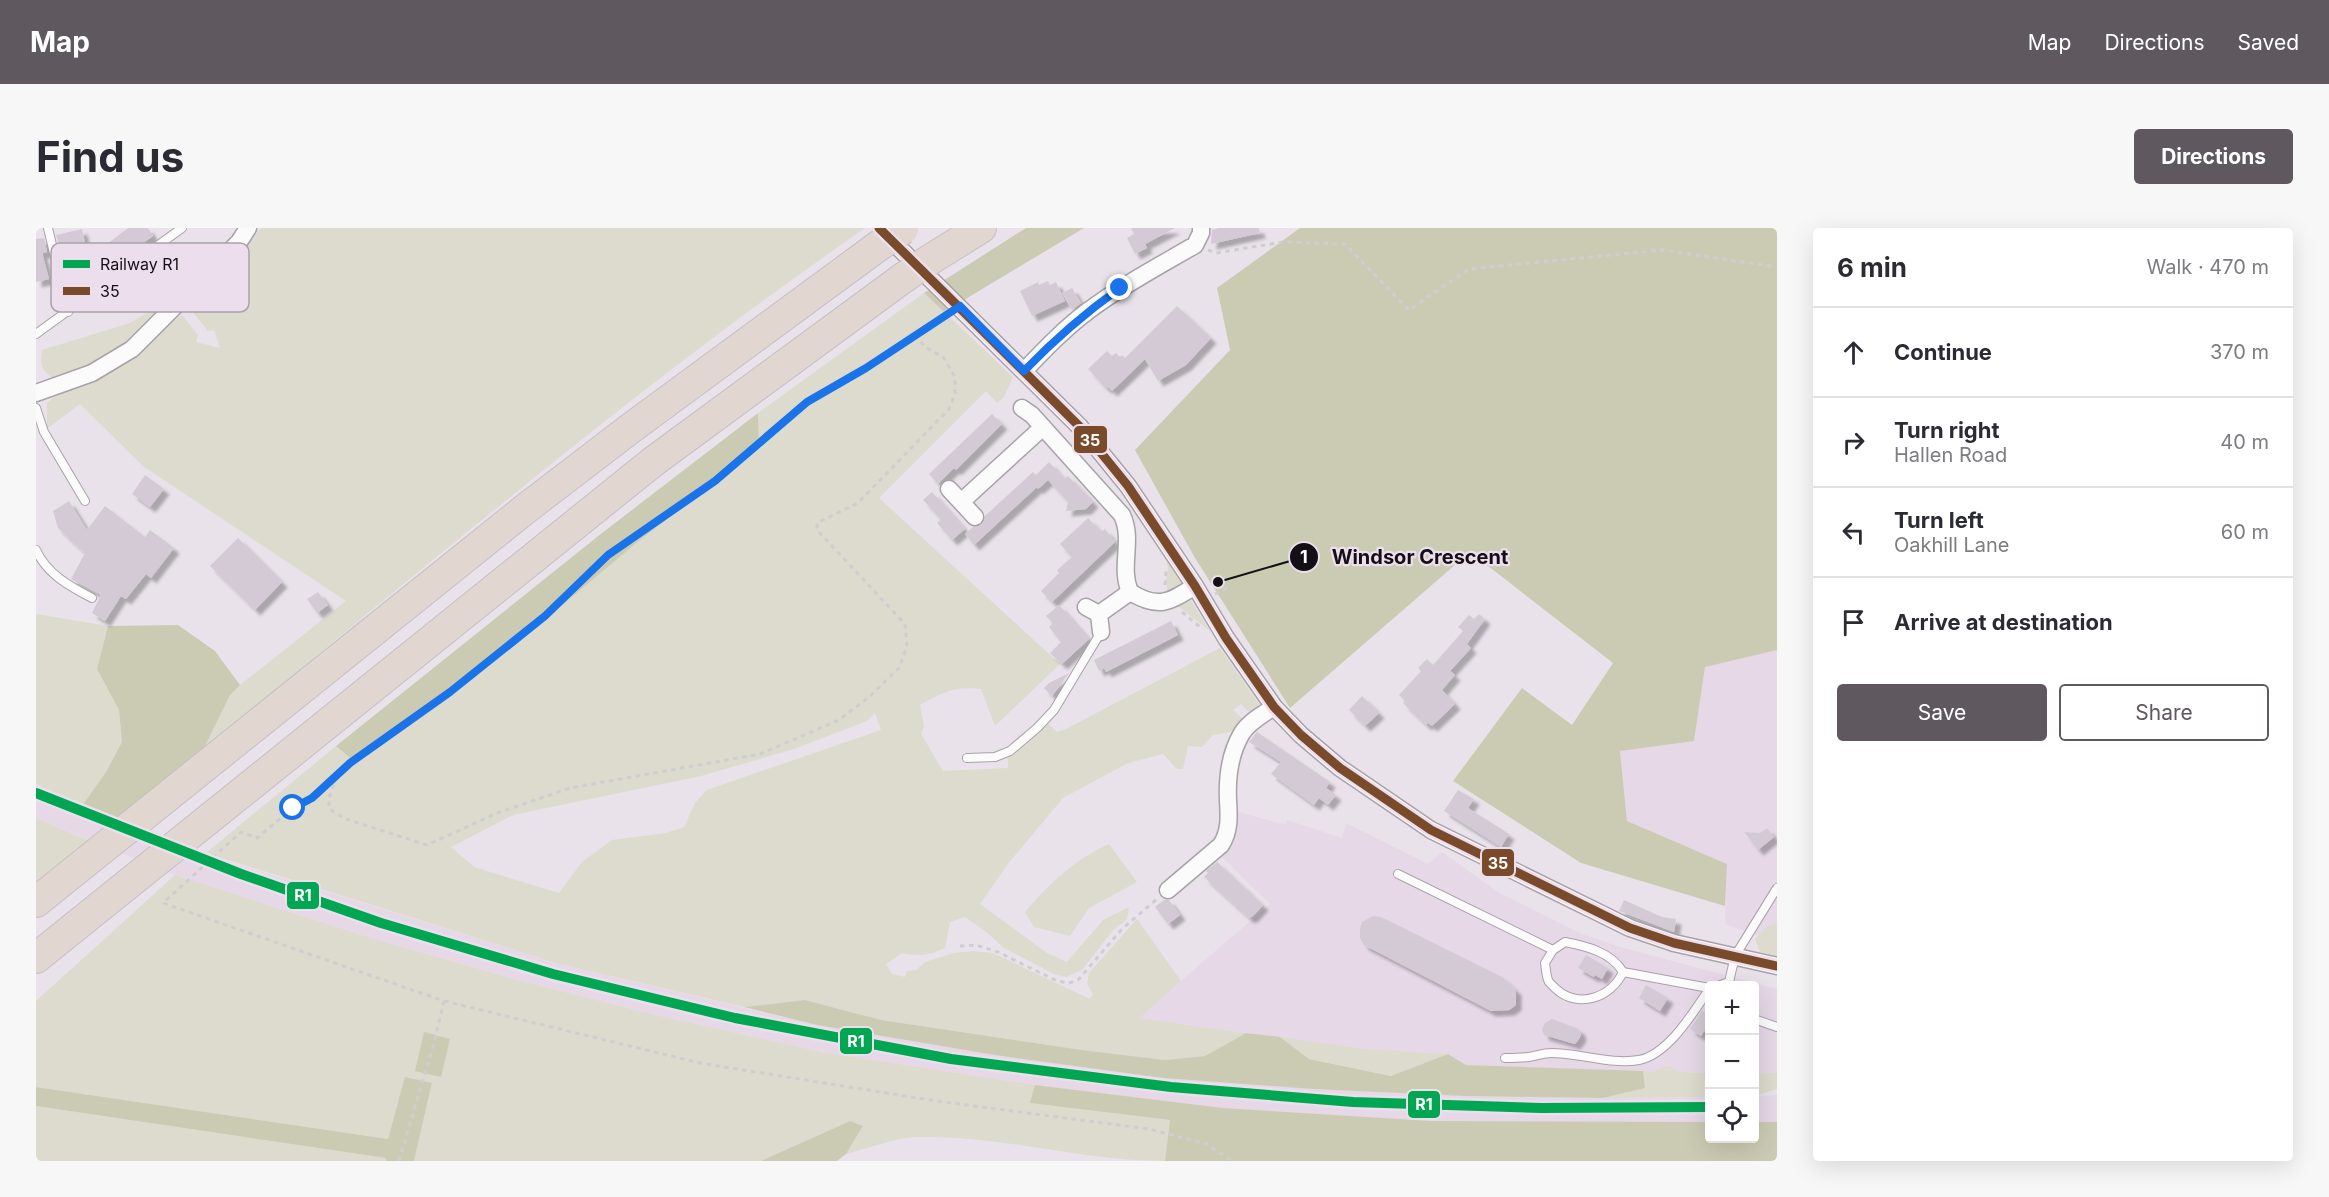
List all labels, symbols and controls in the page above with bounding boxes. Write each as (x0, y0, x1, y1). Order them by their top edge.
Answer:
text: Map (30, 25, 90, 59)
text: Map (2028, 30, 2071, 55)
text: Directions (2104, 30, 2205, 55)
text: Saved (2238, 30, 2299, 55)
button: Directions (2134, 129, 2293, 184)
text: Find us (36, 131, 184, 182)
legend (51, 243, 249, 312)
text: 6 min (1837, 252, 1907, 283)
text: Railway R1 (100, 254, 179, 274)
text: Walk · 470 m (2147, 255, 2269, 279)
route end (1106, 274, 1132, 300)
text: 35 (100, 281, 120, 301)
icon: ahead (1837, 336, 1870, 369)
text: Continue (1894, 339, 1992, 365)
text: 370 m (2210, 340, 2269, 364)
text: Turn right (1894, 417, 2000, 443)
line badge: 35 (1073, 425, 1108, 454)
icon: right (1837, 426, 1870, 459)
text: 35 (1080, 430, 1100, 450)
text: 40 m (2220, 430, 2269, 454)
text: Hallen Road (1894, 443, 2007, 467)
text: Turn left (1894, 507, 1984, 533)
icon: left (1837, 516, 1870, 549)
text: 60 m (2221, 520, 2269, 544)
text: Oakhill Lane (1894, 533, 2010, 557)
callout: Windsor Crescent (1289, 538, 1520, 576)
text: Windsor Crescent (1332, 545, 1508, 569)
text: 1 (1300, 546, 1308, 567)
icon: arrive (1837, 606, 1870, 639)
text: Arrive at destination (1894, 609, 2113, 635)
button: Save (1837, 684, 2047, 741)
button: Share (2059, 684, 2269, 741)
route start (279, 794, 305, 820)
line badge: 35 (1481, 848, 1515, 877)
text: 35 (1488, 853, 1508, 873)
line badge: R1 (286, 881, 320, 910)
text: R1 (294, 885, 312, 905)
map controls (1705, 981, 1759, 1143)
button: + (1705, 981, 1759, 1035)
line badge: R1 (839, 1027, 873, 1055)
text: R1 (847, 1031, 865, 1051)
button: − (1705, 1035, 1759, 1089)
button: locate (1705, 1089, 1759, 1143)
line badge: R1 (1407, 1090, 1441, 1119)
text: R1 (1415, 1094, 1433, 1114)

